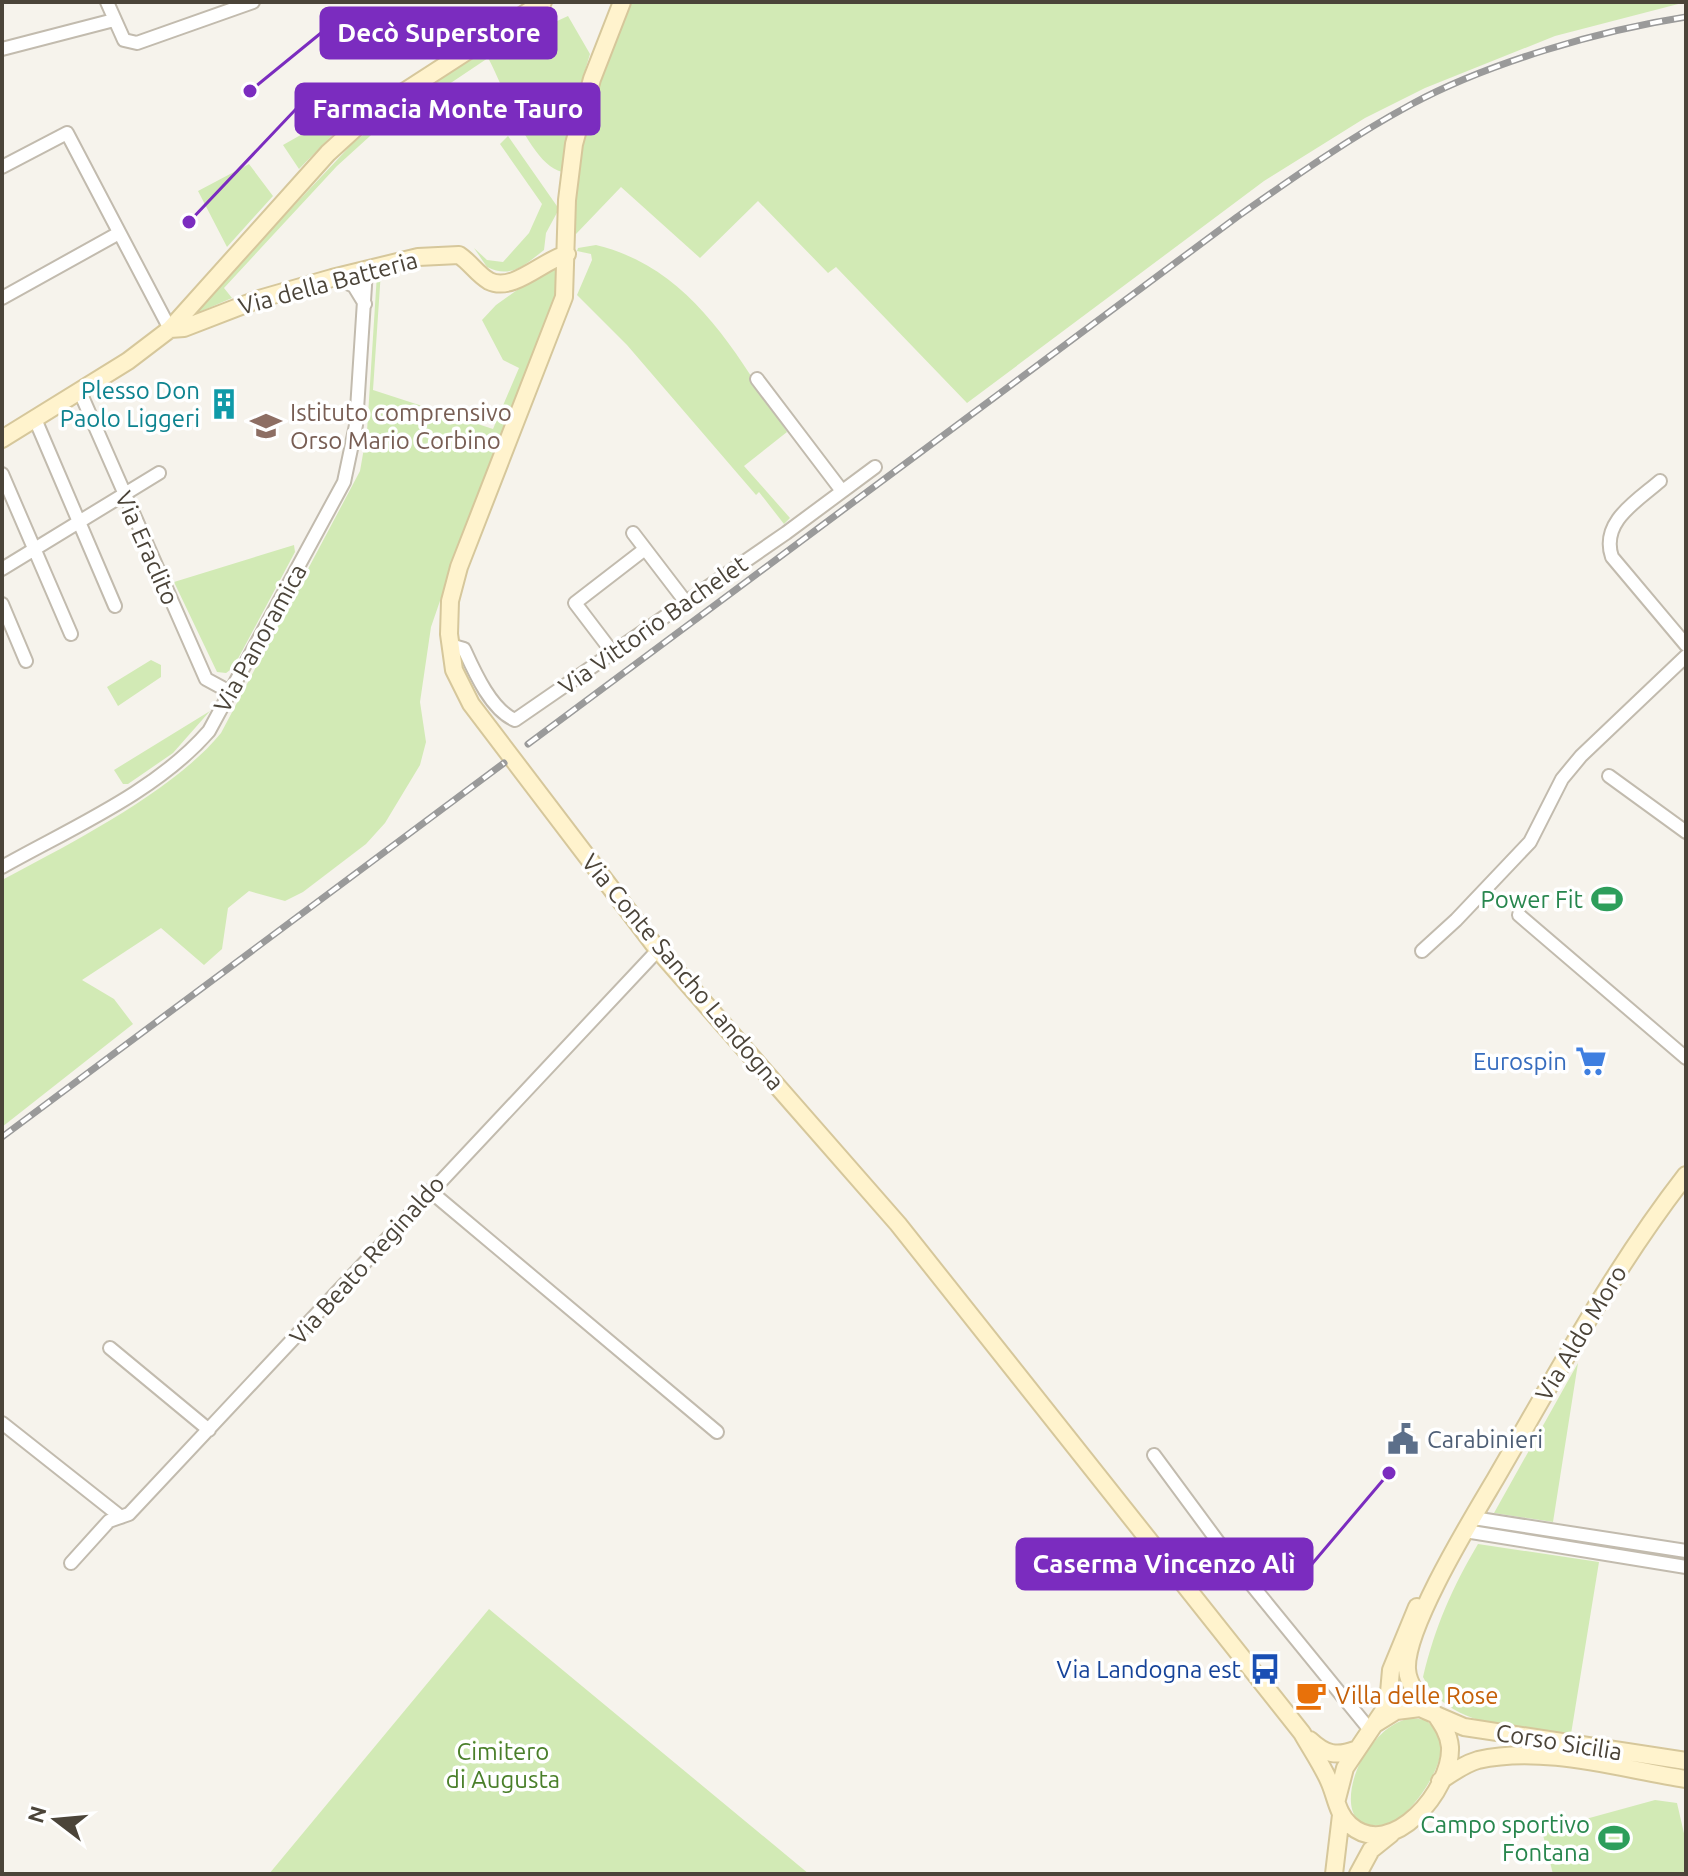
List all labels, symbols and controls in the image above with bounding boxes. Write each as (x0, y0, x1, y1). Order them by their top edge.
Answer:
callout: Decò Superstore (321, 8, 556, 58)
text: Decò Superstore (337, 18, 541, 47)
callout: Farmacia Monte Tauro (296, 84, 599, 134)
text: Farmacia Monte Tauro (313, 94, 583, 123)
street label: Via della Batteria (235, 246, 421, 320)
place label: Plesso Don Paolo Liggeri (60, 377, 200, 432)
building icon: Plesso Don Paolo Liggeri (207, 387, 241, 421)
place label: Istituto comprensivo Orso Mario Corbino (290, 399, 512, 454)
school or university icon: Istituto comprensivo Orso Mario Corbino (249, 409, 283, 443)
street label: Via Eraclito (110, 487, 184, 609)
street label: Via Vittorio Bachelet (554, 550, 753, 700)
street label: Via Panoramica (208, 559, 312, 717)
street label: Via Conte Sancho Landogna (576, 849, 790, 1095)
sports icon: Power Fit (1590, 882, 1624, 916)
place label: Power Fit (1481, 886, 1584, 913)
supermarket icon: Eurospin (1574, 1044, 1608, 1078)
place label: Eurospin (1473, 1048, 1567, 1075)
street label: Via Beato Reginaldo (284, 1170, 450, 1350)
street label: Via Aldo Moro (1530, 1260, 1632, 1406)
public building icon: Carabinieri (1386, 1422, 1420, 1456)
place label: Carabinieri (1427, 1426, 1543, 1453)
callout: Caserma Vincenzo Alì (1017, 1539, 1312, 1589)
text: Caserma Vincenzo Alì (1032, 1549, 1296, 1578)
bus stop icon: Via Landogna est (1248, 1652, 1282, 1686)
place label: Via Landogna est (1057, 1656, 1242, 1683)
cafe icon: Villa delle Rose (1294, 1678, 1328, 1712)
place label: Villa delle Rose (1335, 1682, 1499, 1709)
street label: Corso Sicilia (1494, 1719, 1624, 1765)
park label: Cimitero di Augusta (446, 1738, 560, 1793)
north arrow (16, 1780, 96, 1860)
text: N (22, 1803, 51, 1826)
place label: Campo sportivo Fontana (1420, 1811, 1590, 1866)
sports icon: Campo sportivo Fontana (1597, 1821, 1631, 1855)

